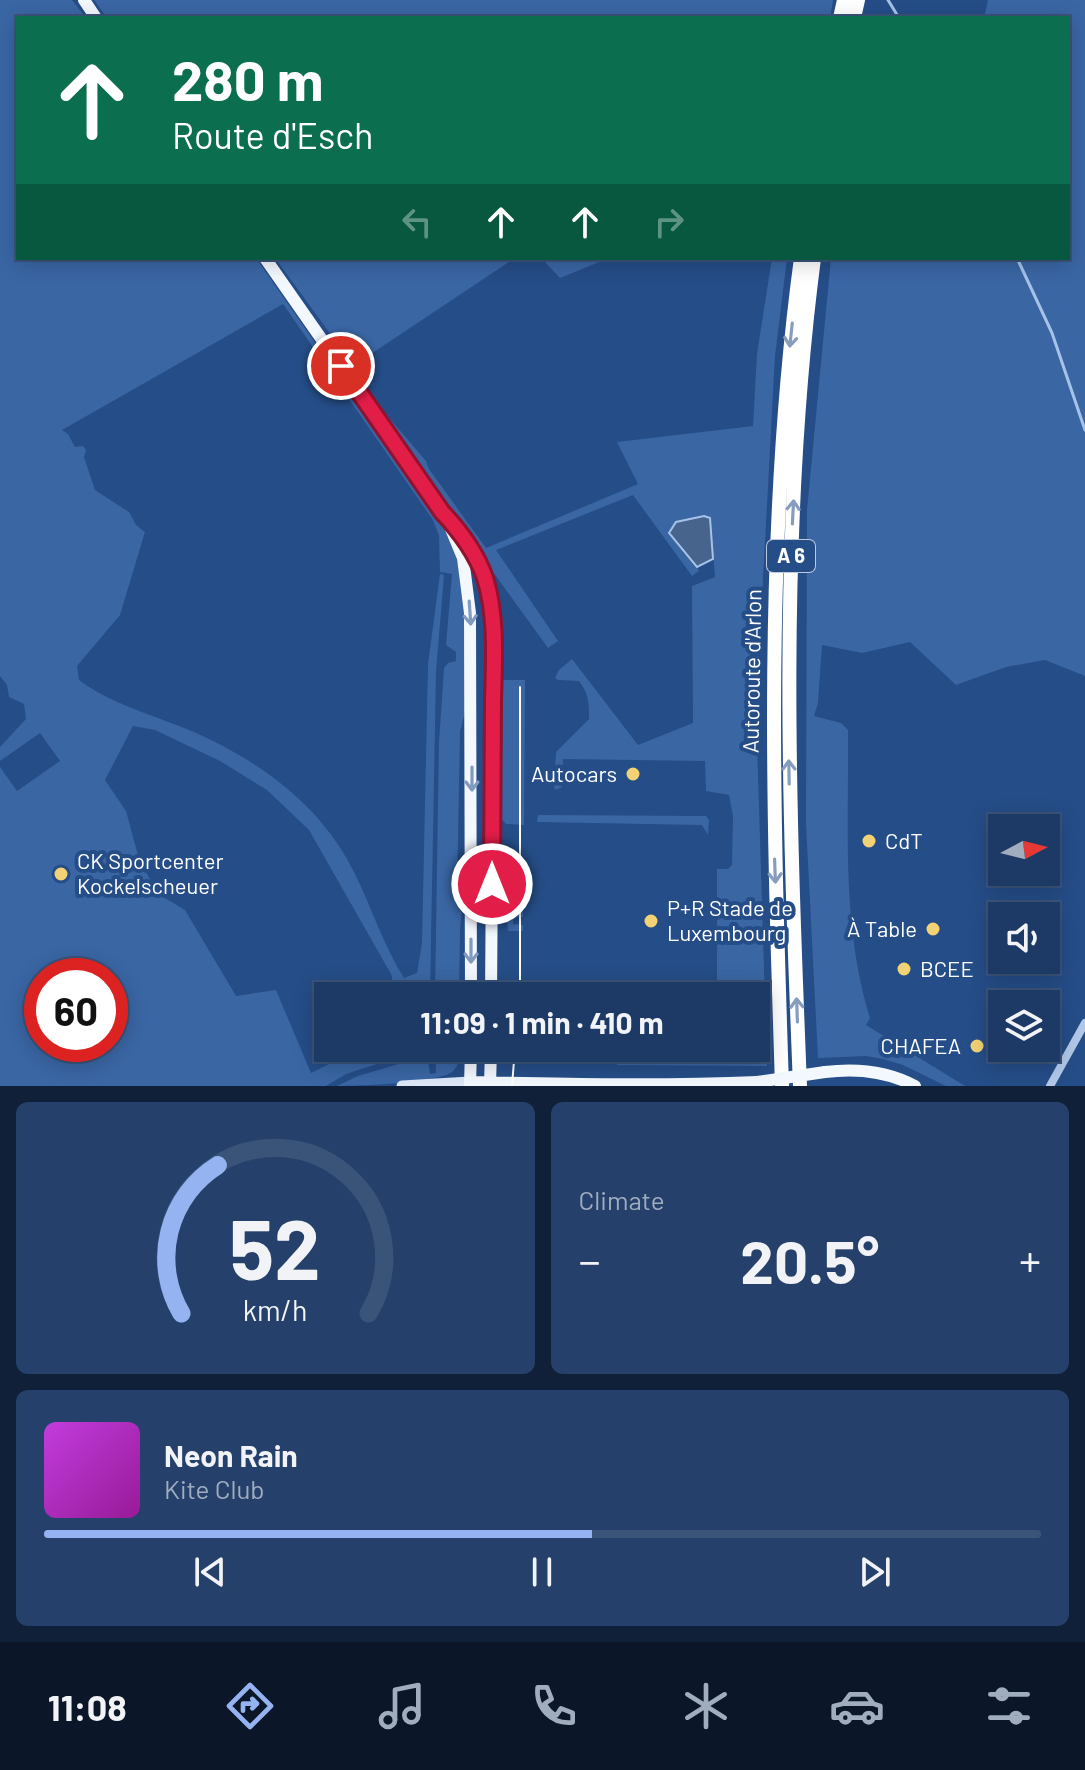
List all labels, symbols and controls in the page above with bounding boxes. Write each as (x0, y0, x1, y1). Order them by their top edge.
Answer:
text: 280 m (172, 45, 324, 112)
icon: ahead (40, 48, 144, 152)
text: Route d'Esch (172, 113, 373, 156)
icon: left (395, 200, 439, 244)
icon: ahead (479, 200, 523, 244)
icon: ahead (563, 200, 607, 244)
icon: right (647, 200, 691, 244)
one-way arrow (783, 321, 798, 348)
pin (307, 332, 375, 400)
icon: arrive (319, 344, 363, 388)
one-way arrow (785, 499, 800, 526)
road number: A 6 (767, 540, 815, 572)
street label: Autoroute d'Arlon (737, 589, 765, 753)
one-way arrow (463, 599, 478, 626)
one-way arrow (782, 759, 797, 786)
place label: Autocars (531, 760, 617, 786)
one-way arrow (464, 765, 480, 792)
marker: Autocars (624, 765, 642, 783)
north arrow (988, 814, 1060, 886)
map controls (988, 814, 1060, 1062)
place label: CdT (885, 827, 923, 853)
marker: CdT (860, 832, 878, 850)
position arrow (450, 842, 534, 926)
place label: CK Sportcenter Kockelscheuer (77, 847, 223, 898)
one-way arrow (767, 857, 782, 884)
marker: CK Sportcenter Kockelscheuer (52, 865, 70, 883)
place label: P+R Stade de Luxembourg (667, 894, 793, 945)
button: sound (988, 902, 1060, 974)
marker: P+R Stade de Luxembourg (642, 912, 660, 930)
place label: À Table (847, 915, 917, 941)
marker: À Table (924, 920, 942, 938)
one-way arrow (463, 937, 479, 964)
place label: BCEE (920, 955, 974, 981)
speed limit sign: 60 (24, 958, 128, 1062)
marker: BCEE (895, 960, 913, 978)
button: layers (988, 990, 1060, 1062)
one-way arrow (789, 997, 804, 1024)
text: 11:09 · 1 min · 410 m (420, 1004, 664, 1040)
place label: CHAFEA (881, 1032, 961, 1058)
marker: CHAFEA (968, 1037, 986, 1055)
text: Climate (579, 1184, 665, 1215)
text: 52 (230, 1197, 321, 1297)
text: 20.5° (740, 1224, 879, 1296)
text: − (579, 1233, 601, 1286)
text: + (1019, 1233, 1041, 1286)
text: km/h (243, 1292, 308, 1327)
text: Neon Rain (164, 1437, 298, 1473)
text: Kite Club (164, 1473, 265, 1504)
icon: previous (188, 1550, 232, 1594)
icon: pause (520, 1550, 564, 1594)
icon: next (853, 1550, 897, 1594)
icon: directions (222, 1678, 278, 1734)
icon: music (374, 1678, 430, 1734)
icon: phone (526, 1678, 582, 1734)
icon: climate (678, 1678, 734, 1734)
icon: car (829, 1678, 885, 1734)
icon: filters (981, 1678, 1037, 1734)
text: 11:08 (48, 1685, 127, 1728)

